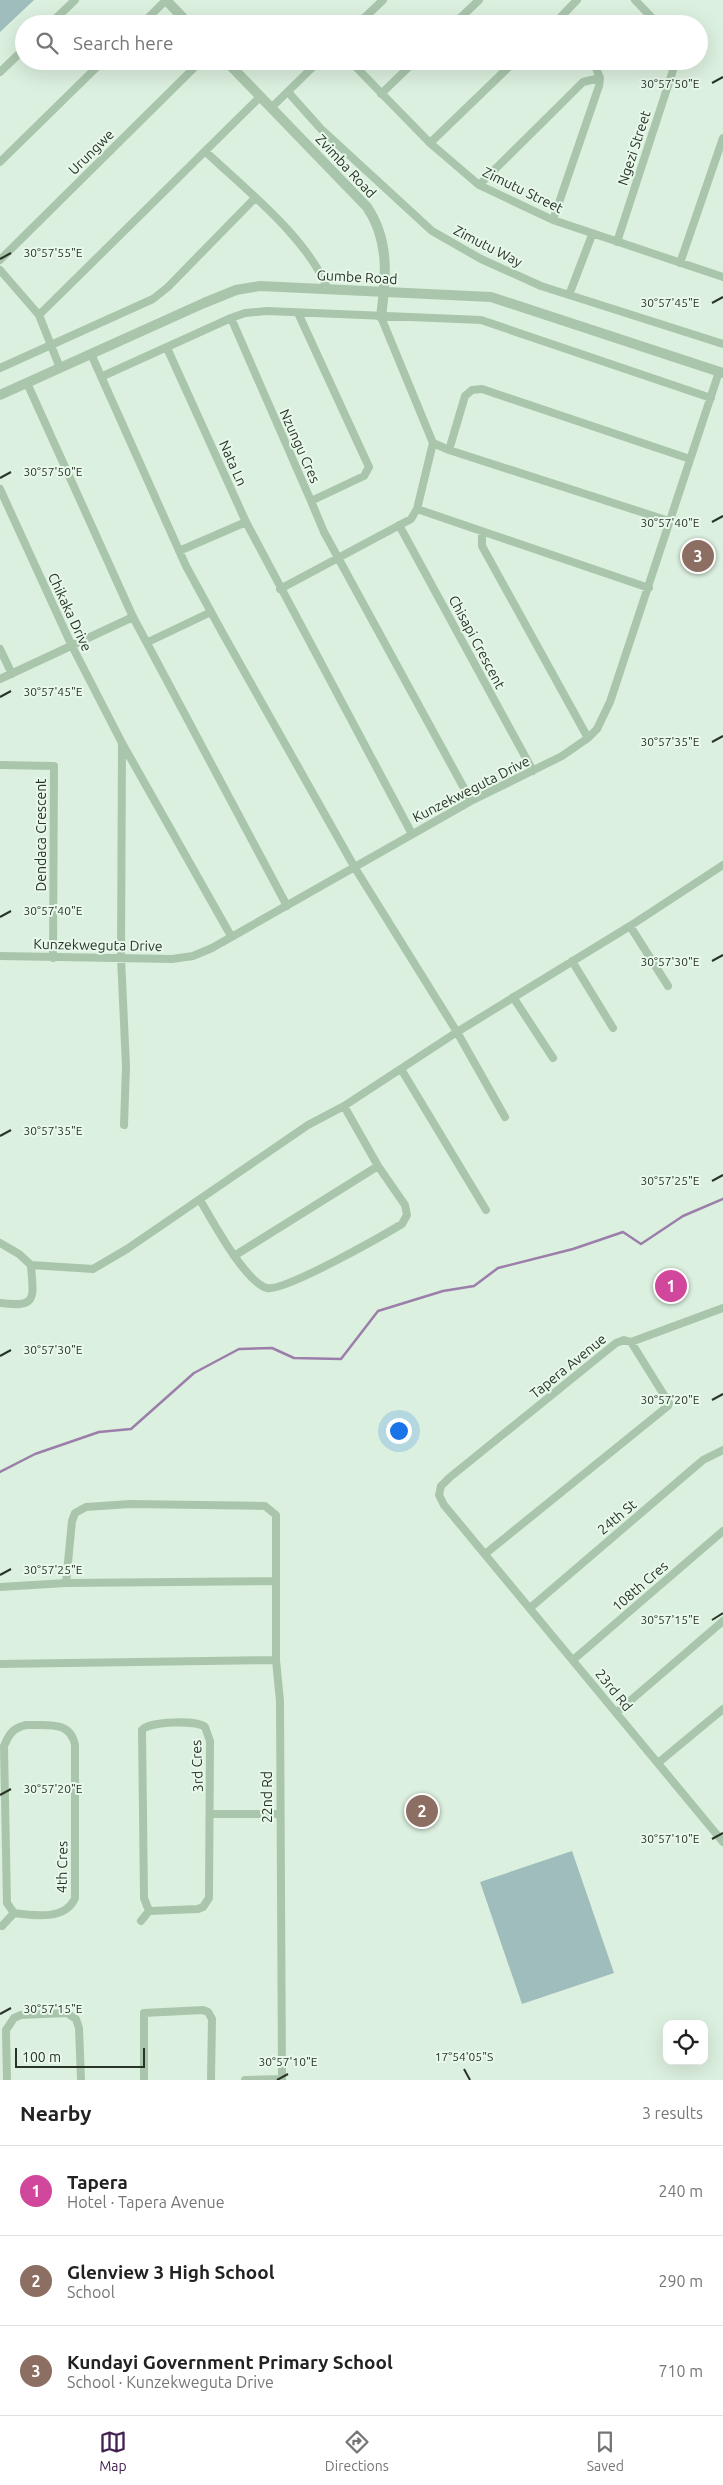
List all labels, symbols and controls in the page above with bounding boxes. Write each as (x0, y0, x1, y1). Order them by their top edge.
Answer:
search box (15, 15, 708, 70)
icon: search (33, 29, 61, 57)
text: Search here (73, 32, 173, 54)
text: 30°57'50"E (641, 77, 700, 90)
street label: Ngezi Street (614, 108, 654, 188)
street label: Urungwe (65, 126, 117, 178)
street label: Zvimba Road (313, 131, 379, 201)
street label: Zimutu Street (480, 164, 566, 217)
street label: Zimutu Way (451, 222, 525, 270)
text: 30°57'55"E (24, 246, 83, 259)
street label: Gumbe Road (316, 267, 398, 287)
text: 30°57'45"E (641, 296, 700, 309)
street label: Nzungu Cres (277, 406, 323, 486)
street label: Nata Ln (216, 438, 250, 488)
text: 30°57'50"E (24, 465, 83, 478)
text: 30°57'40"E (641, 516, 700, 529)
pin: 3 (682, 537, 714, 575)
street label: Chikaka Drive (45, 570, 95, 654)
street label: Chisapi Crescent (446, 593, 509, 692)
text: 30°57'45"E (24, 685, 83, 698)
text: 30°57'35"E (641, 735, 700, 748)
street label: Kunzekweguta Drive (410, 753, 532, 825)
street label: Dendaca Crescent (33, 778, 49, 892)
text: 30°57'40"E (24, 904, 83, 917)
street label: Kunzekweguta Drive (33, 936, 163, 954)
text: 30°57'30"E (641, 955, 700, 968)
text: 30°57'35"E (24, 1124, 83, 1137)
text: 30°57'25"E (641, 1174, 700, 1187)
pin: 1 (655, 1267, 687, 1305)
street label: Tapera Avenue (527, 1330, 609, 1402)
text: 30°57'30"E (24, 1343, 83, 1356)
text: 30°57'20"E (641, 1393, 700, 1406)
your location (386, 1418, 412, 1444)
street label: 24th St (594, 1496, 640, 1538)
street label: 108th Cres (609, 1558, 671, 1614)
text: 30°57'25"E (24, 1563, 83, 1576)
text: 30°57'15"E (641, 1613, 700, 1626)
street label: 23rd Rd (592, 1666, 636, 1714)
street label: 3rd Cres (188, 1740, 206, 1792)
street label: 22nd Rd (259, 1771, 275, 1823)
text: 30°57'20"E (24, 1782, 83, 1795)
pin: 2 (406, 1792, 438, 1830)
text: 30°57'10"E (641, 1832, 700, 1845)
street label: 4th Cres (54, 1841, 70, 1893)
text: 30°57'15"E (24, 2002, 83, 2015)
map controls (663, 2020, 708, 2065)
button: locate (663, 2020, 708, 2065)
scale bar (15, 2045, 145, 2068)
text: 100 m (22, 2049, 61, 2065)
text: 17°54'05"S (435, 2050, 493, 2063)
text: 30°57'10"E (259, 2055, 318, 2068)
text: Nearby (20, 2101, 91, 2125)
text: 3 results (642, 2104, 703, 2122)
text: Tapera (67, 2171, 128, 2193)
text: 1 (31, 2182, 41, 2200)
text: 240 m (658, 2182, 703, 2200)
text: Hotel · Tapera Avenue (67, 2193, 225, 2211)
text: Glenview 3 High School (67, 2261, 274, 2283)
text: 2 (31, 2272, 41, 2290)
text: 290 m (658, 2272, 703, 2290)
text: School (67, 2283, 115, 2301)
text: Kundayi Government Primary School (67, 2351, 393, 2373)
text: 3 (31, 2362, 41, 2380)
text: 710 m (658, 2362, 703, 2380)
text: School · Kunzekweguta Drive (67, 2373, 274, 2391)
tab: Map (99, 2428, 127, 2474)
tab: Directions (325, 2428, 389, 2474)
tab: Saved (587, 2428, 624, 2474)

